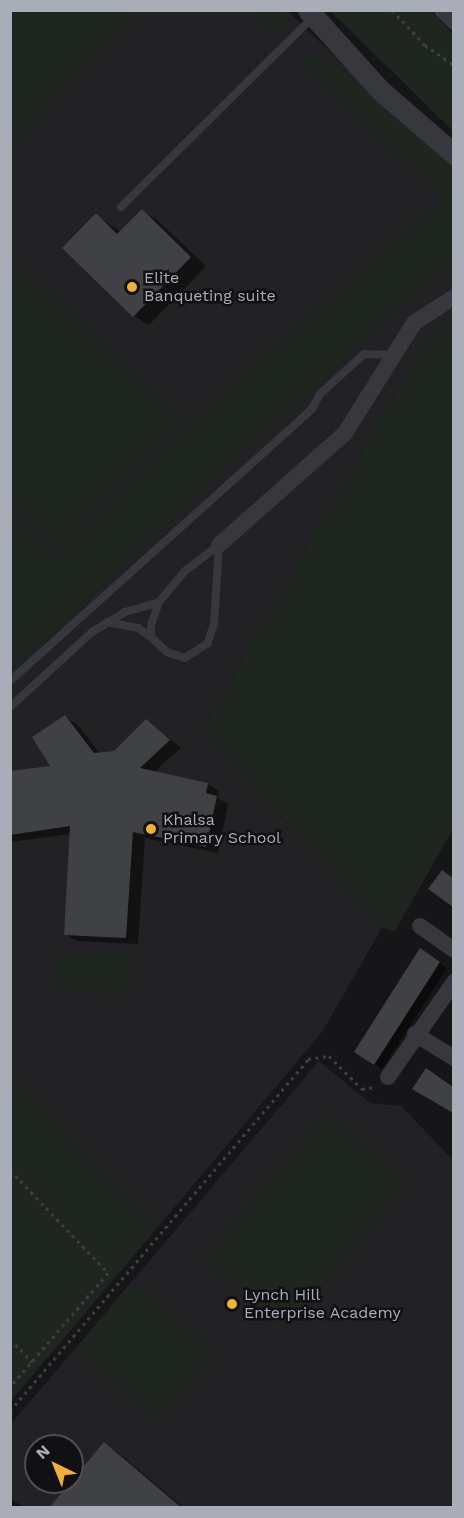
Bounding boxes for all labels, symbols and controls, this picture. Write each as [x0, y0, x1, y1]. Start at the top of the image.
place label: Elite Banqueting suite [144, 268, 276, 306]
marker: Elite Banqueting suite [125, 280, 139, 294]
place label: Khalsa Primary School [163, 810, 281, 848]
marker: Khalsa Primary School [144, 822, 158, 836]
place label: Lynch Hill Enterprise Academy [244, 1285, 401, 1323]
marker: Lynch Hill Enterprise Academy [225, 1297, 239, 1311]
north arrow [24, 1434, 84, 1494]
text: N [32, 1441, 54, 1463]

